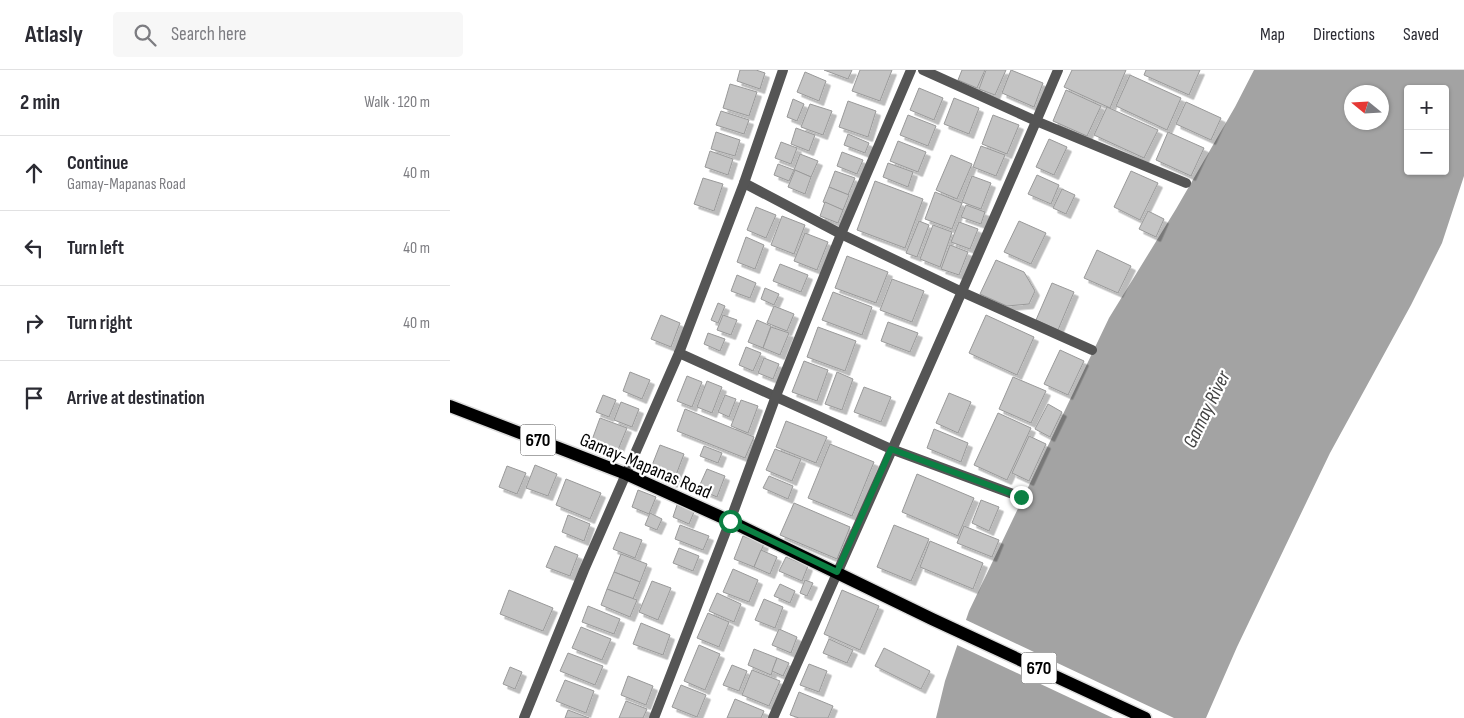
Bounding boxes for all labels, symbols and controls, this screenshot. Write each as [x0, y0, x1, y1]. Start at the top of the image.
search box [113, 12, 463, 57]
text: Atlasly [25, 20, 83, 49]
icon: search [131, 21, 159, 49]
text: Search here [171, 23, 246, 46]
text: Map [1260, 24, 1285, 45]
text: Directions [1313, 24, 1375, 45]
text: Saved [1403, 24, 1439, 45]
north arrow [1344, 85, 1389, 130]
map controls [1404, 85, 1449, 175]
button: + [1404, 85, 1449, 130]
text: 2 min [20, 90, 60, 115]
text: Walk · 120 m [364, 93, 430, 112]
button: − [1404, 130, 1449, 175]
text: Continue [67, 152, 128, 175]
icon: ahead [20, 159, 48, 187]
text: 40 m [403, 164, 430, 183]
text: Gamay-Mapanas Road [67, 175, 186, 194]
icon: left [20, 234, 48, 262]
text: Turn left [67, 237, 124, 260]
text: 40 m [403, 239, 430, 258]
icon: right [20, 309, 48, 337]
text: Turn right [67, 312, 132, 335]
text: 40 m [403, 314, 430, 333]
water label: Gamay River [1178, 366, 1236, 452]
icon: arrive [20, 384, 48, 412]
text: Arrive at destination [67, 387, 205, 410]
road number: 670 [520, 424, 556, 456]
street label: Gamay-Mapanas Road [576, 428, 715, 504]
route end [1010, 486, 1033, 509]
route start [719, 510, 742, 533]
road number: 670 [1022, 652, 1056, 684]

